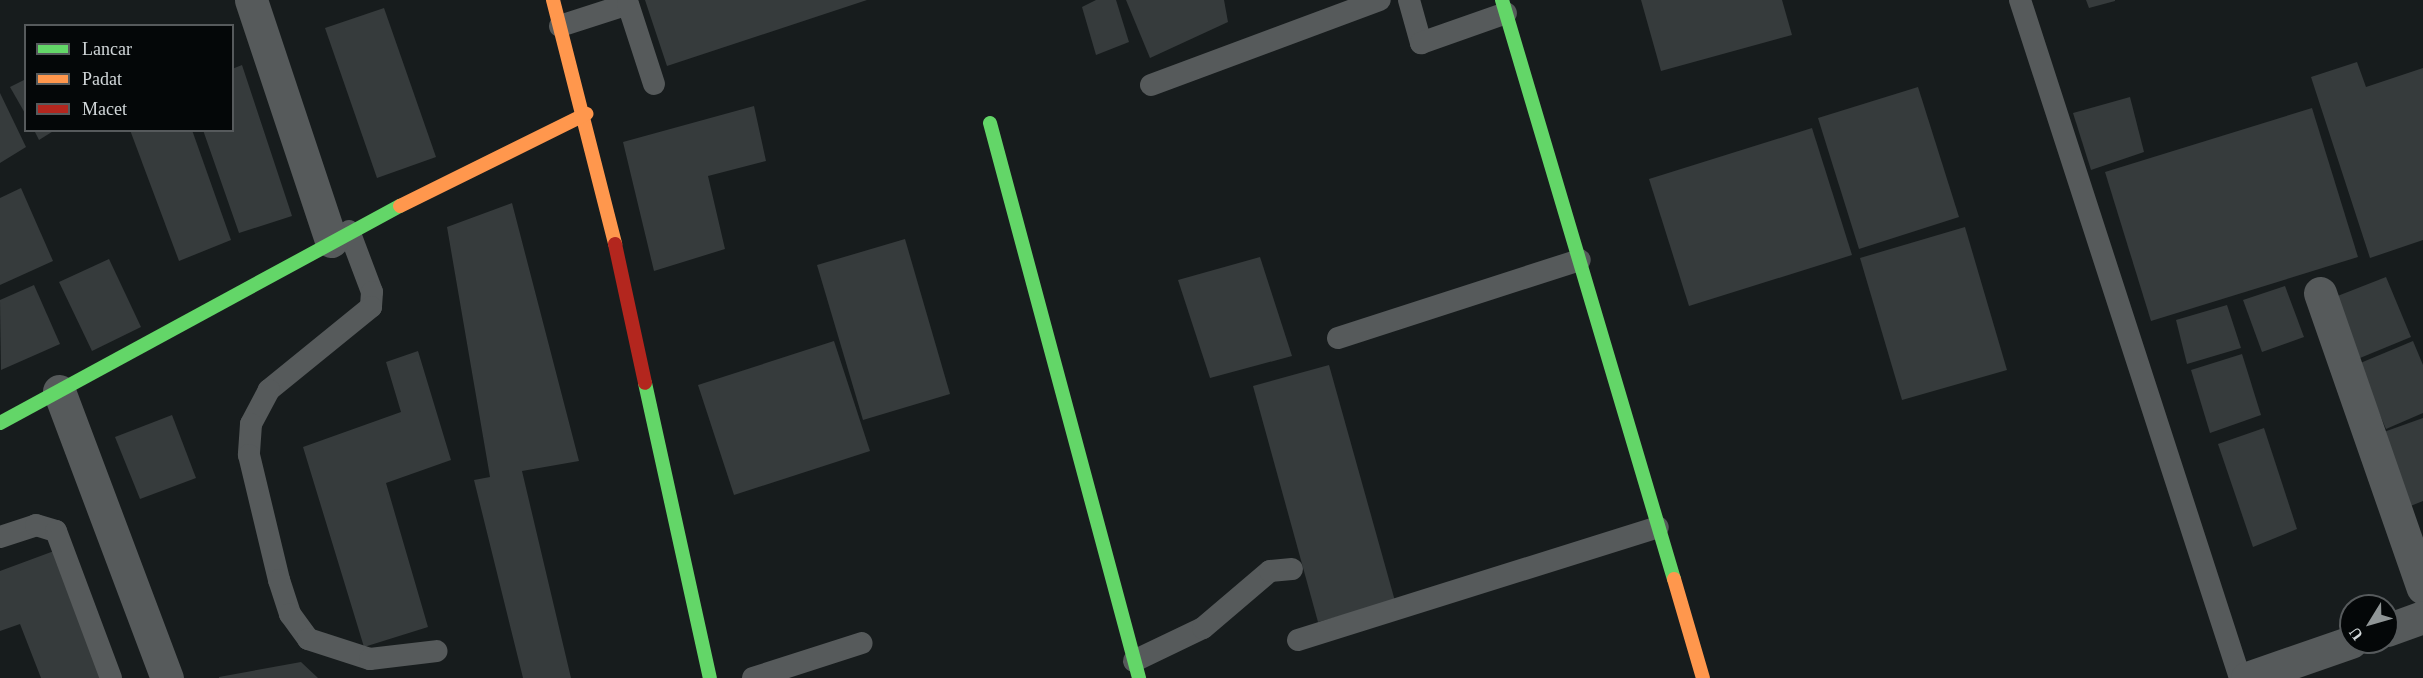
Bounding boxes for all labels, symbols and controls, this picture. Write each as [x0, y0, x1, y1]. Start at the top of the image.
legend [24, 24, 234, 132]
text: Lancar [82, 39, 132, 59]
text: Padat [82, 69, 122, 89]
text: Macet [82, 99, 127, 119]
north arrow [2339, 594, 2399, 654]
text: U [2346, 624, 2366, 644]

